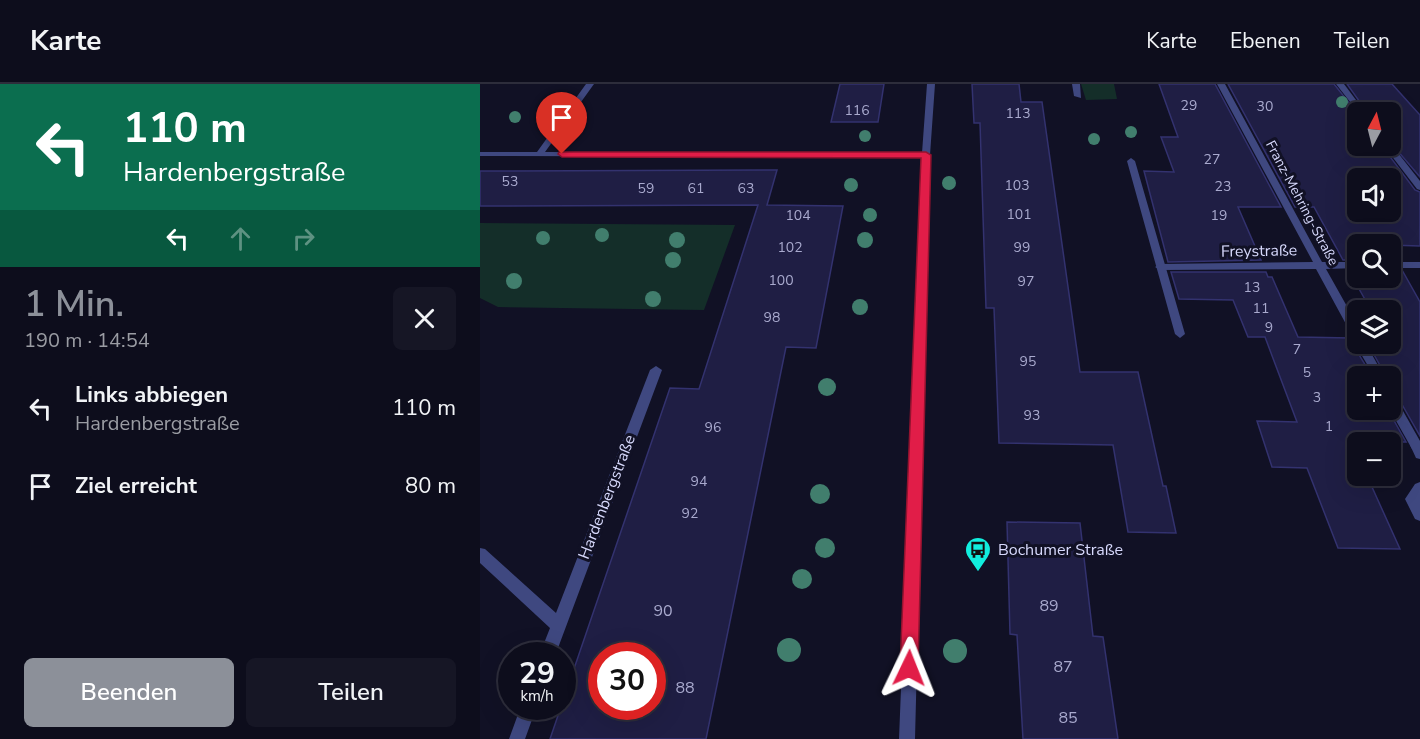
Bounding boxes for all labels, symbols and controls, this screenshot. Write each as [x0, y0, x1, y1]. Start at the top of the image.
text: Karte [30, 22, 101, 60]
text: Karte [1146, 27, 1197, 55]
text: Ebenen [1230, 27, 1301, 55]
text: Teilen [1334, 27, 1390, 55]
pin [536, 92, 587, 154]
house number: 29 [1181, 96, 1197, 115]
house number: 30 [1257, 97, 1273, 116]
text: 110 m [123, 100, 247, 157]
icon: arrive [545, 101, 578, 134]
house number: 116 [844, 101, 870, 120]
north arrow [1347, 102, 1401, 156]
map controls [1347, 102, 1401, 486]
house number: 113 [1005, 104, 1031, 123]
icon: left [24, 108, 102, 186]
street label: Franz-Mehring-Straße [1261, 137, 1343, 269]
house number: 27 [1204, 150, 1220, 169]
text: Hardenbergstraße [123, 154, 345, 191]
button: sound [1347, 168, 1401, 222]
house number: 53 [502, 172, 518, 191]
house number: 103 [1004, 176, 1030, 195]
house number: 23 [1215, 177, 1231, 196]
house number: 59 [638, 179, 654, 198]
house number: 61 [688, 179, 704, 198]
house number: 63 [738, 179, 754, 198]
house number: 101 [1006, 205, 1032, 224]
house number: 104 [785, 206, 811, 225]
house number: 19 [1211, 206, 1227, 225]
icon: left [161, 222, 194, 255]
icon: ahead [224, 222, 257, 255]
icon: right [287, 222, 320, 255]
button: search [1347, 234, 1401, 288]
house number: 102 [777, 238, 803, 257]
house number: 99 [1014, 238, 1030, 257]
street label: Freystraße [1221, 239, 1297, 263]
house number: 100 [768, 271, 794, 290]
house number: 97 [1018, 272, 1034, 291]
house number: 13 [1244, 278, 1260, 297]
text: 1 Min. [24, 280, 124, 329]
button: close [393, 287, 456, 350]
house number: 11 [1253, 299, 1269, 318]
button: layers [1347, 300, 1401, 354]
house number: 98 [764, 308, 780, 327]
house number: 9 [1265, 318, 1273, 337]
text: 190 m · 14:54 [24, 327, 150, 354]
house number: 7 [1293, 340, 1301, 359]
house number: 95 [1020, 352, 1036, 371]
house number: 5 [1303, 363, 1311, 382]
button: + [1347, 366, 1401, 420]
text: Links abbiegen [75, 380, 228, 410]
house number: 3 [1313, 388, 1321, 407]
icon: left [24, 392, 57, 425]
text: 110 m [392, 393, 456, 423]
house number: 93 [1024, 406, 1040, 425]
text: Hardenbergstraße [75, 410, 240, 437]
house number: 1 [1325, 417, 1333, 436]
house number: 96 [705, 418, 721, 437]
street label: Hardenbergstraße [573, 432, 641, 562]
button: − [1347, 432, 1401, 486]
icon: arrive [24, 470, 57, 503]
text: Ziel erreicht [75, 471, 197, 501]
text: 80 m [405, 471, 456, 501]
house number: 94 [691, 472, 707, 491]
house number: 92 [682, 504, 698, 523]
bus stop icon: Bochumer Straße [963, 535, 993, 573]
place label: Bochumer Straße [998, 539, 1123, 561]
house number: 89 [1039, 595, 1059, 617]
house number: 90 [653, 600, 673, 622]
position arrow [877, 636, 941, 700]
speed limit sign: 30 [588, 642, 666, 720]
text: 29 [519, 653, 555, 694]
house number: 87 [1053, 656, 1073, 678]
button: Beenden [24, 658, 234, 727]
button: Teilen [246, 658, 456, 727]
house number: 88 [675, 677, 695, 699]
text: km/h [520, 686, 554, 706]
house number: 85 [1058, 707, 1078, 729]

